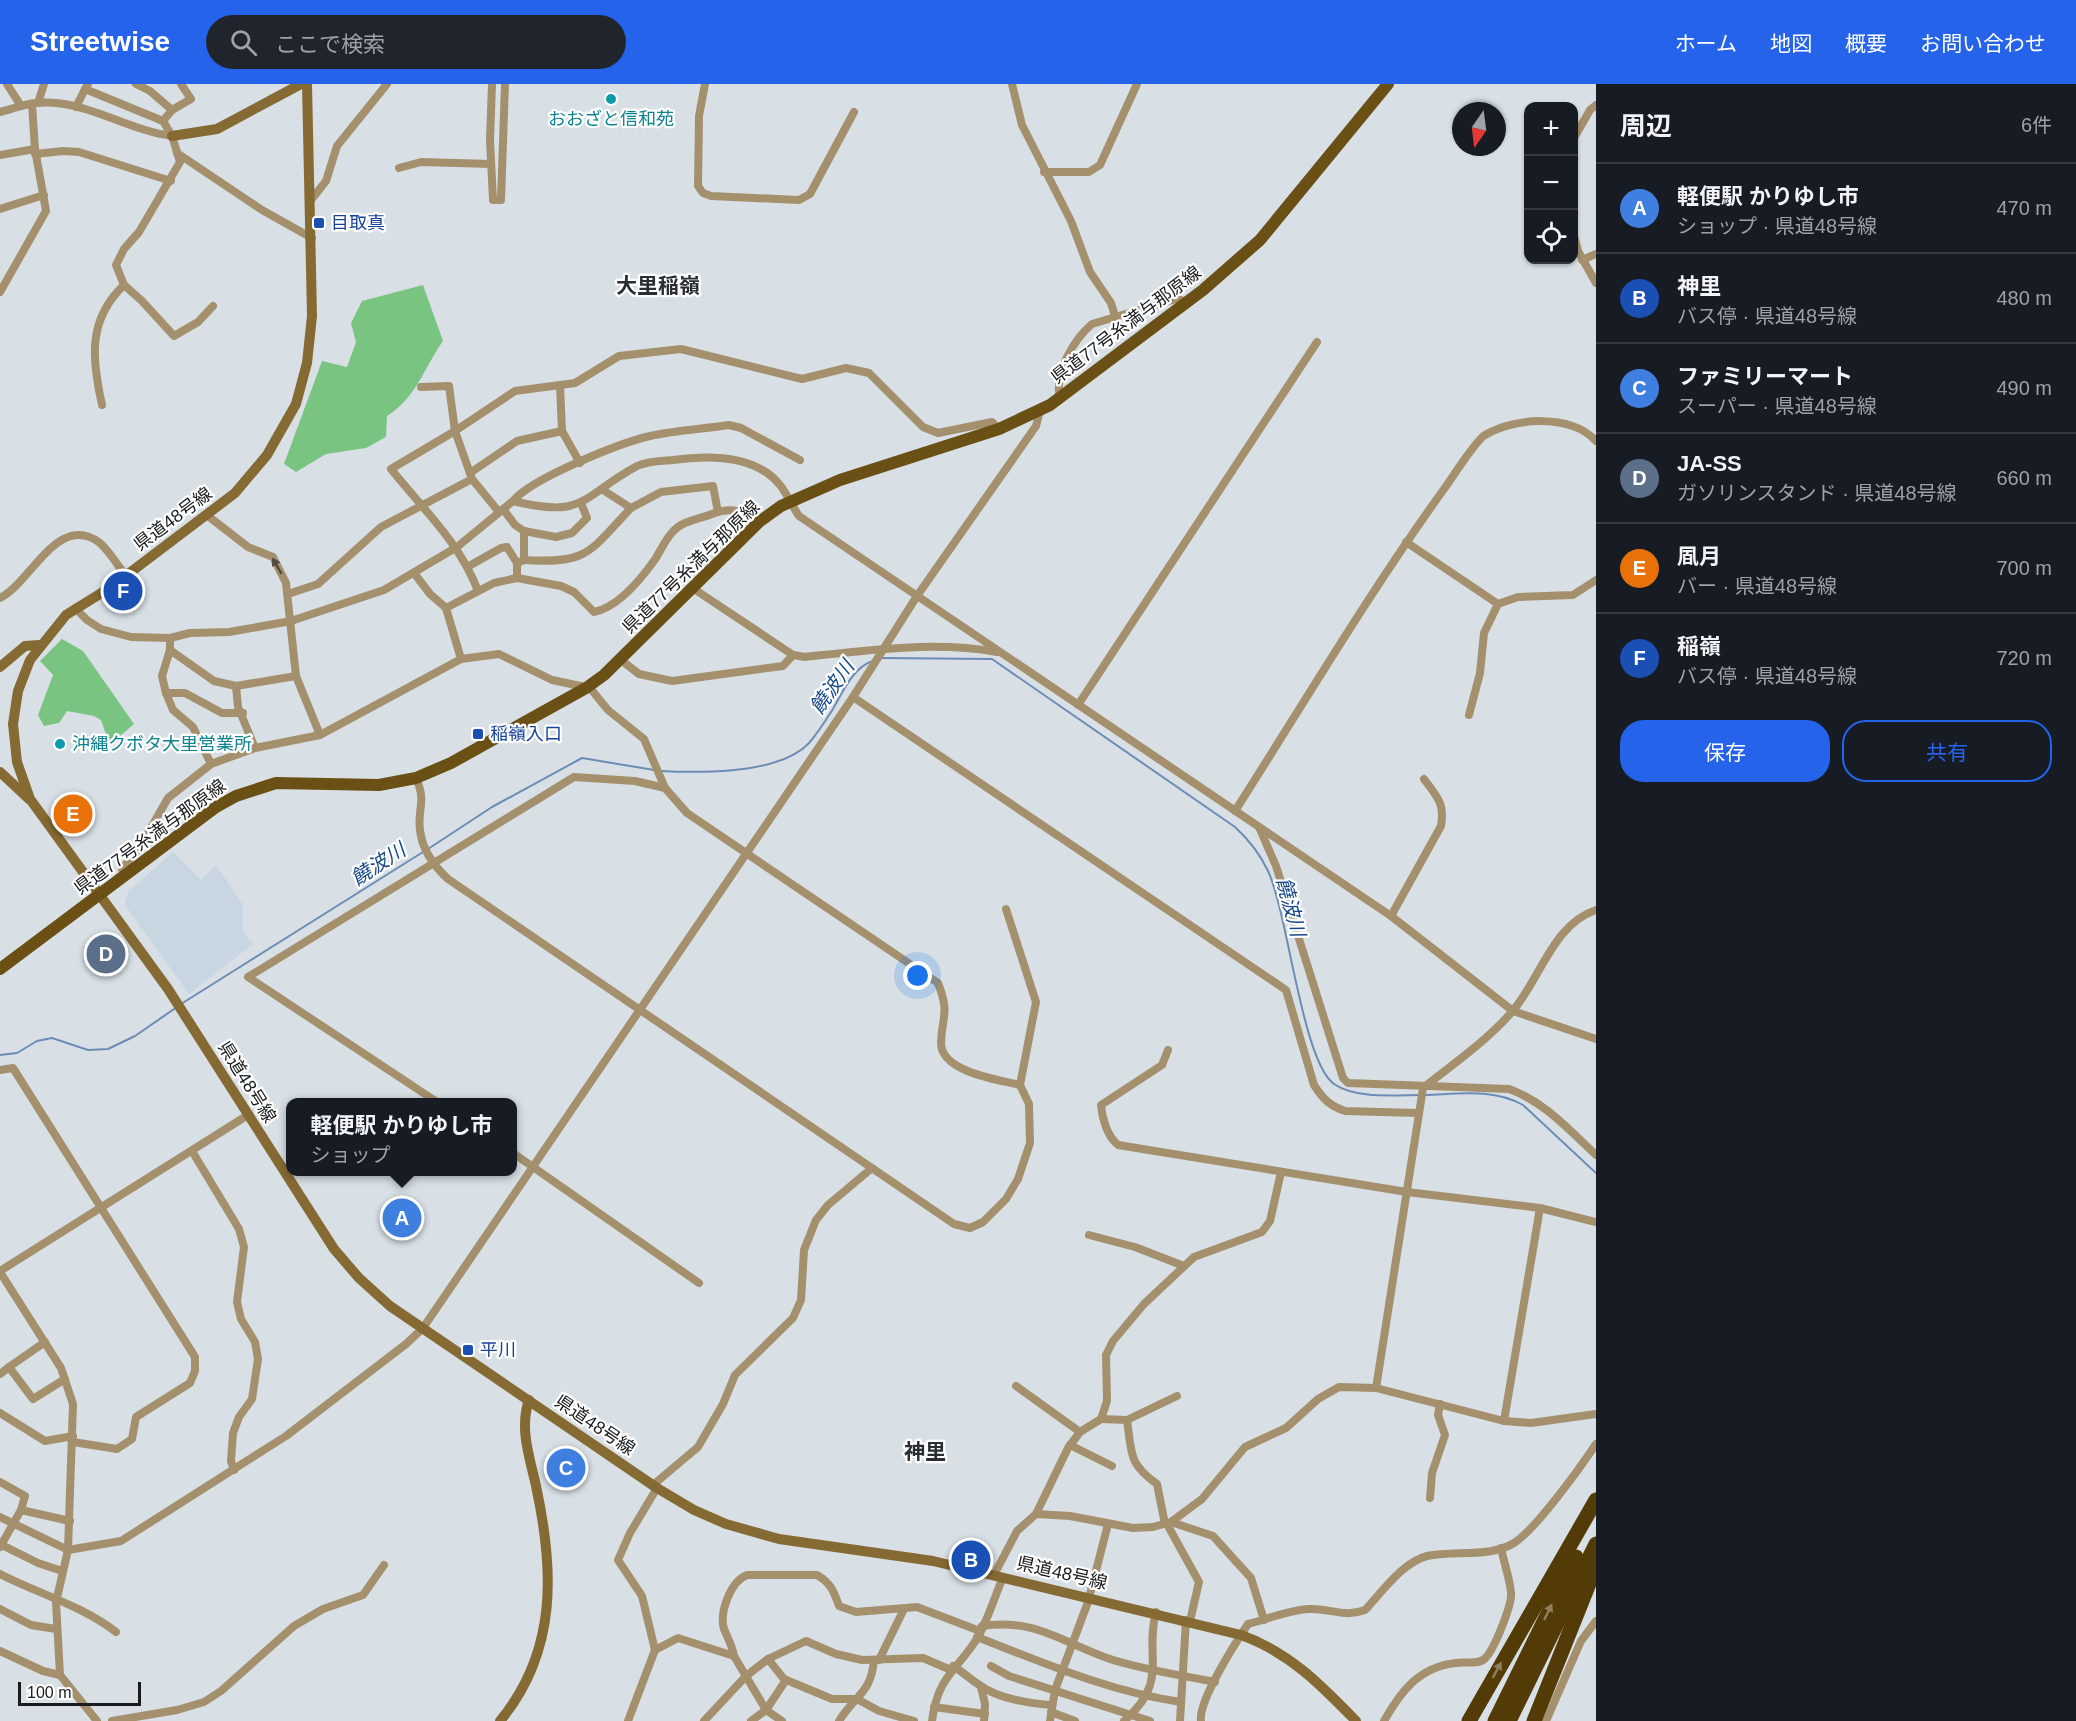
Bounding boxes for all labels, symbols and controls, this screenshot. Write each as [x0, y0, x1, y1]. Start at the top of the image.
search box [206, 15, 626, 69]
text: Streetwise [30, 26, 170, 57]
icon: search [227, 26, 260, 59]
text: ここで検索 [275, 32, 385, 57]
text: ホーム [1675, 32, 1737, 55]
text: 地図 [1770, 32, 1812, 55]
text: 概要 [1845, 32, 1887, 55]
text: お問い合わせ [1920, 32, 2046, 55]
marker: おおざと信和苑 [604, 92, 618, 106]
north arrow [1452, 102, 1506, 156]
map controls [1524, 102, 1578, 264]
button: + [1524, 102, 1578, 156]
place label: おおざと信和苑 [548, 109, 674, 129]
text: 周辺 [1620, 111, 1672, 141]
text: 6件 [2021, 114, 2052, 136]
button: − [1524, 156, 1578, 210]
text: 軽便駅 かりゆし市 [1677, 184, 1859, 209]
text: A [1632, 197, 1647, 219]
text: 470 m [1996, 197, 2052, 219]
button: locate [1524, 210, 1578, 264]
place label: 目取真 [331, 213, 385, 233]
text: ショップ · 県道48号線 [1677, 215, 1877, 237]
marker: 目取真 [312, 216, 326, 230]
street label: 県道77号糸満与那原線 [1047, 262, 1205, 388]
district label: 大里稲嶺 [616, 274, 700, 297]
text: 神里 [1677, 274, 1721, 299]
text: B [1632, 287, 1647, 309]
text: 480 m [1996, 287, 2052, 309]
text: バス停 · 県道48号線 [1677, 305, 1857, 327]
text: ファミリーマート [1677, 364, 1853, 389]
text: C [1632, 377, 1647, 399]
text: 490 m [1996, 377, 2052, 399]
text: スーパー · 県道48号線 [1677, 395, 1877, 417]
text: JA-SS [1677, 451, 1742, 476]
text: D [1632, 467, 1647, 489]
text: 660 m [1996, 467, 2052, 489]
text: ガソリンスタンド · 県道48号線 [1677, 482, 1957, 504]
street label: 県道48号線 [130, 483, 216, 555]
street label: 県道77号糸満与那原線 [619, 497, 763, 637]
text: 凮月 [1677, 544, 1721, 569]
text: E [1633, 557, 1646, 579]
text: 700 m [1996, 557, 2052, 579]
one-way arrow [271, 558, 282, 574]
pin: F [104, 568, 142, 614]
text: バー · 県道48号線 [1677, 575, 1837, 597]
text: 稲嶺 [1677, 634, 1721, 659]
text: F [1633, 647, 1646, 669]
text: 720 m [1996, 647, 2052, 669]
water label: 饒波川 [806, 654, 859, 718]
text: バス停 · 県道48号線 [1677, 665, 1857, 687]
button: 保存 [1620, 720, 1830, 782]
button: 共有 [1842, 720, 2052, 782]
place label: 稲嶺入口 [490, 724, 562, 744]
marker: 稲嶺入口 [471, 727, 485, 741]
place label: 沖縄クボタ大里営業所 [72, 734, 252, 754]
marker: 沖縄クボタ大里営業所 [53, 737, 67, 751]
street label: 県道77号糸満与那原線 [70, 775, 230, 899]
pin: E [54, 792, 92, 836]
water label: 饒波川 [347, 837, 411, 890]
water label: 饒波川 [1273, 875, 1310, 941]
pin: D [86, 932, 126, 976]
your location [903, 961, 932, 990]
street label: 県道48号線 [214, 1038, 280, 1126]
popup [286, 1098, 517, 1176]
text: 軽便駅 かりゆし市 [310, 1113, 493, 1138]
text: ショップ [310, 1144, 390, 1166]
pin: A [382, 1196, 422, 1240]
place label: 平川 [480, 1340, 516, 1360]
marker: 平川 [461, 1343, 475, 1357]
street label: 県道48号線 [551, 1391, 639, 1459]
district label: 神里 [904, 1440, 946, 1463]
pin: C [546, 1446, 586, 1490]
pin: B [952, 1538, 990, 1582]
street label: 県道48号線 [1015, 1553, 1109, 1593]
one-way arrow [1544, 1603, 1553, 1620]
one-way arrow [1492, 1661, 1502, 1678]
scale bar [18, 1679, 141, 1706]
text: 100 m [27, 1684, 71, 1701]

